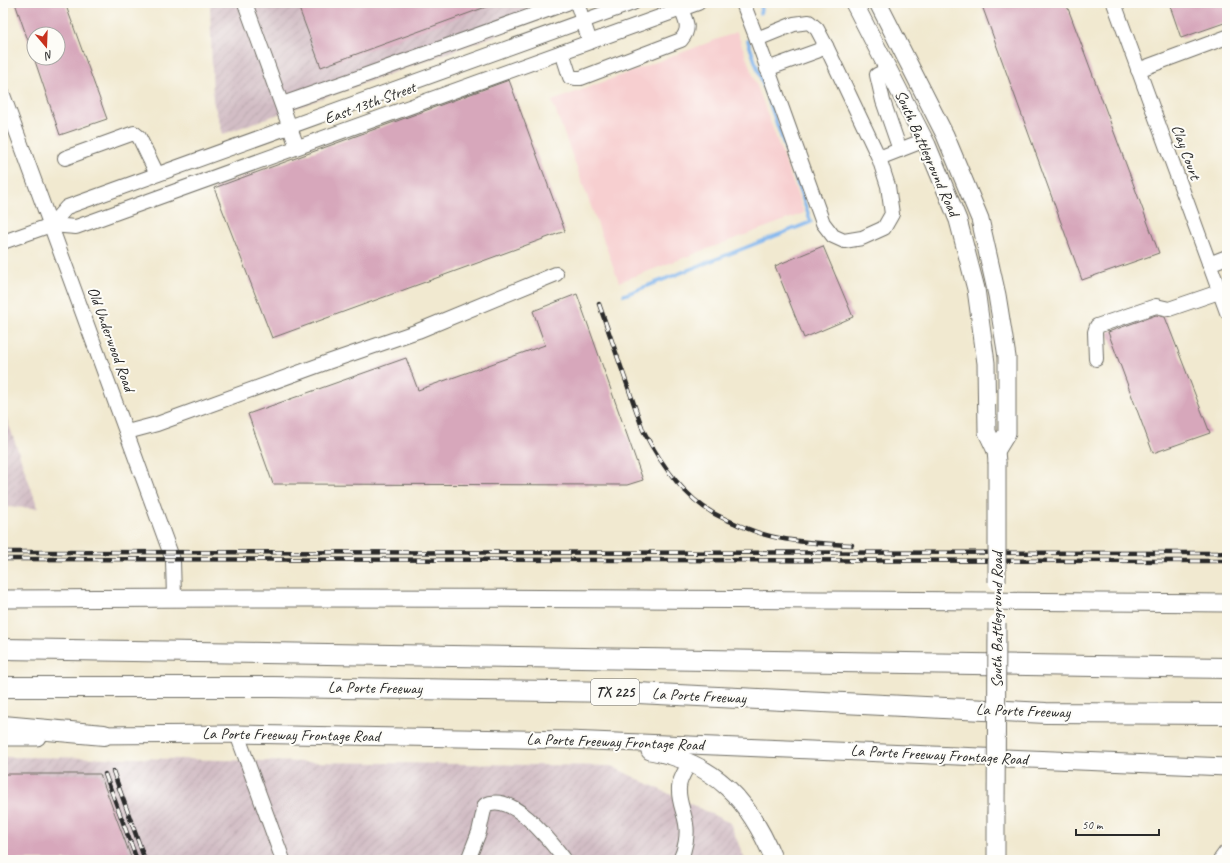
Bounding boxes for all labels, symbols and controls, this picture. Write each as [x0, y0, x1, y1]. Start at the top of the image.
north arrow [26, 26, 66, 66]
text: N [42, 48, 55, 64]
street label: East 13th Street [322, 77, 420, 129]
street label: South Battleground Road [890, 87, 965, 222]
street label: Clay Court [1167, 122, 1206, 184]
street label: Old Underwood Road [83, 284, 140, 397]
street label: South Battleground Road [987, 549, 1007, 688]
street label: La Porte Freeway [328, 677, 424, 699]
road number: TX 225 [591, 679, 639, 705]
street label: La Porte Freeway [651, 684, 748, 709]
street label: La Porte Freeway [976, 699, 1072, 723]
street label: La Porte Freeway Frontage Road [202, 723, 383, 747]
street label: La Porte Freeway Frontage Road [526, 729, 707, 755]
street label: La Porte Freeway Frontage Road [850, 740, 1031, 770]
scale bar [1076, 811, 1159, 837]
text: 50 m [1082, 817, 1104, 833]

